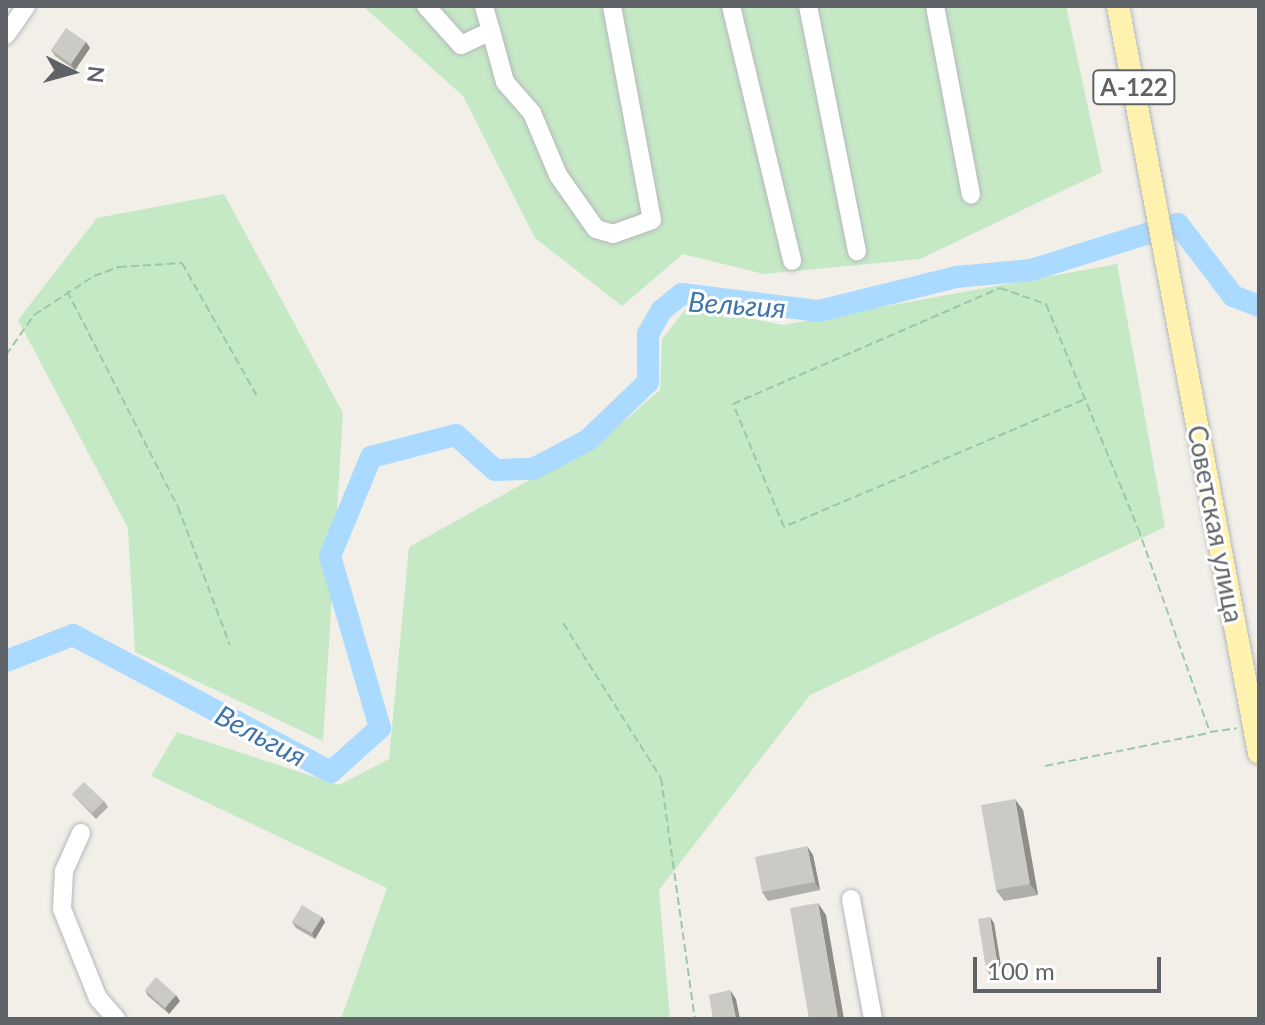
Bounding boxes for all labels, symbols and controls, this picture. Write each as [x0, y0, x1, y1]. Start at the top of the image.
north arrow [32, 32, 112, 112]
text: N [82, 65, 111, 84]
road number: А-122 [1092, 67, 1176, 107]
water label: Вельгия [687, 284, 787, 324]
street label: Советская улица [1181, 423, 1249, 625]
water label: Вельгия [210, 697, 312, 773]
scale bar [977, 941, 1165, 991]
text: 100 m [987, 956, 1055, 985]

